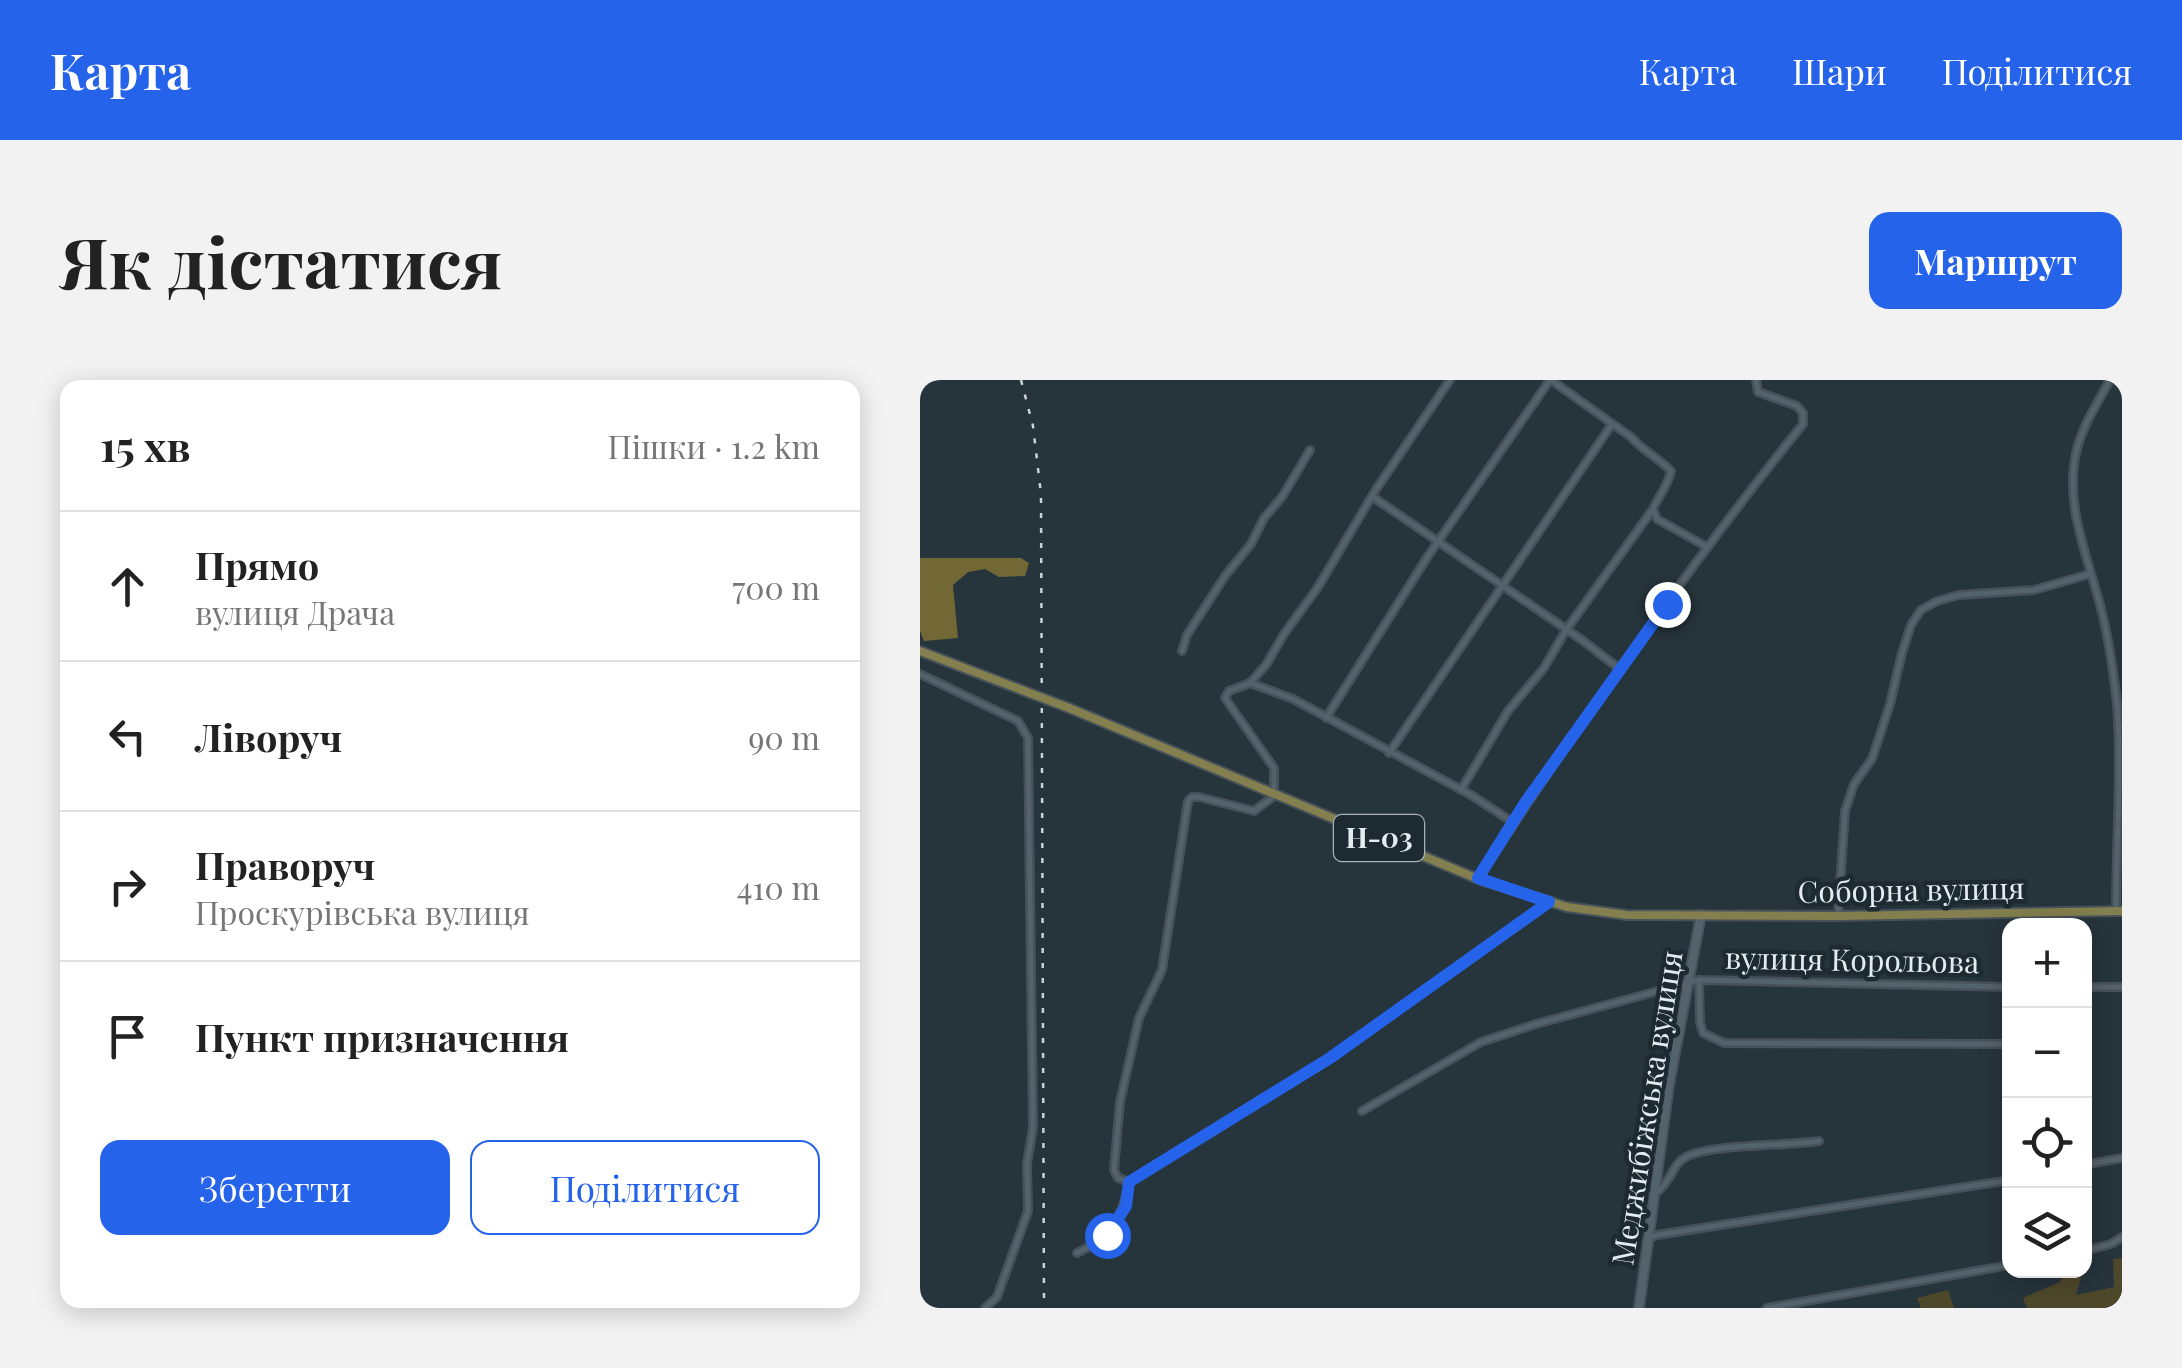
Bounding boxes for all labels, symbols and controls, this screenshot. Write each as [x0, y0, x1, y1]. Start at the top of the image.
text: Карта [50, 38, 191, 102]
text: Карта [1639, 47, 1737, 94]
text: Шари [1792, 47, 1887, 94]
text: Поділитися [1942, 47, 2132, 94]
button: Маршрут [1869, 212, 2122, 309]
text: Як дістатися [60, 213, 502, 307]
text: 15 хв [100, 417, 191, 473]
text: Пішки · 1.2 km [607, 424, 820, 467]
text: Прямо [195, 539, 319, 590]
icon: ahead [100, 559, 155, 614]
text: 700 m [732, 565, 820, 608]
route end [1645, 582, 1691, 628]
text: вулиця Драча [195, 590, 395, 633]
icon: left [100, 709, 155, 764]
text: Ліворуч [195, 711, 342, 762]
text: 90 m [748, 715, 820, 758]
road number: Н-03 [1334, 815, 1424, 861]
text: Праворуч [195, 839, 375, 890]
icon: right [100, 859, 155, 914]
text: 410 m [737, 865, 820, 908]
street label: Соборна вулиця [1797, 867, 2025, 911]
text: Проскурівська вулиця [195, 890, 530, 933]
map controls [2002, 918, 2092, 1278]
button: + [2002, 918, 2092, 1008]
street label: вулиця Корольова [1725, 937, 1979, 981]
street label: Меджибіжська вулиця [1601, 948, 1691, 1268]
button: − [2002, 1008, 2092, 1098]
icon: arrive [100, 1009, 155, 1064]
text: Пункт призначення [195, 1011, 569, 1062]
button: locate [2002, 1098, 2092, 1188]
button: Зберегти [100, 1140, 450, 1235]
button: Поділитися [470, 1140, 820, 1235]
button: layers [2002, 1188, 2092, 1278]
route start [1085, 1213, 1131, 1259]

